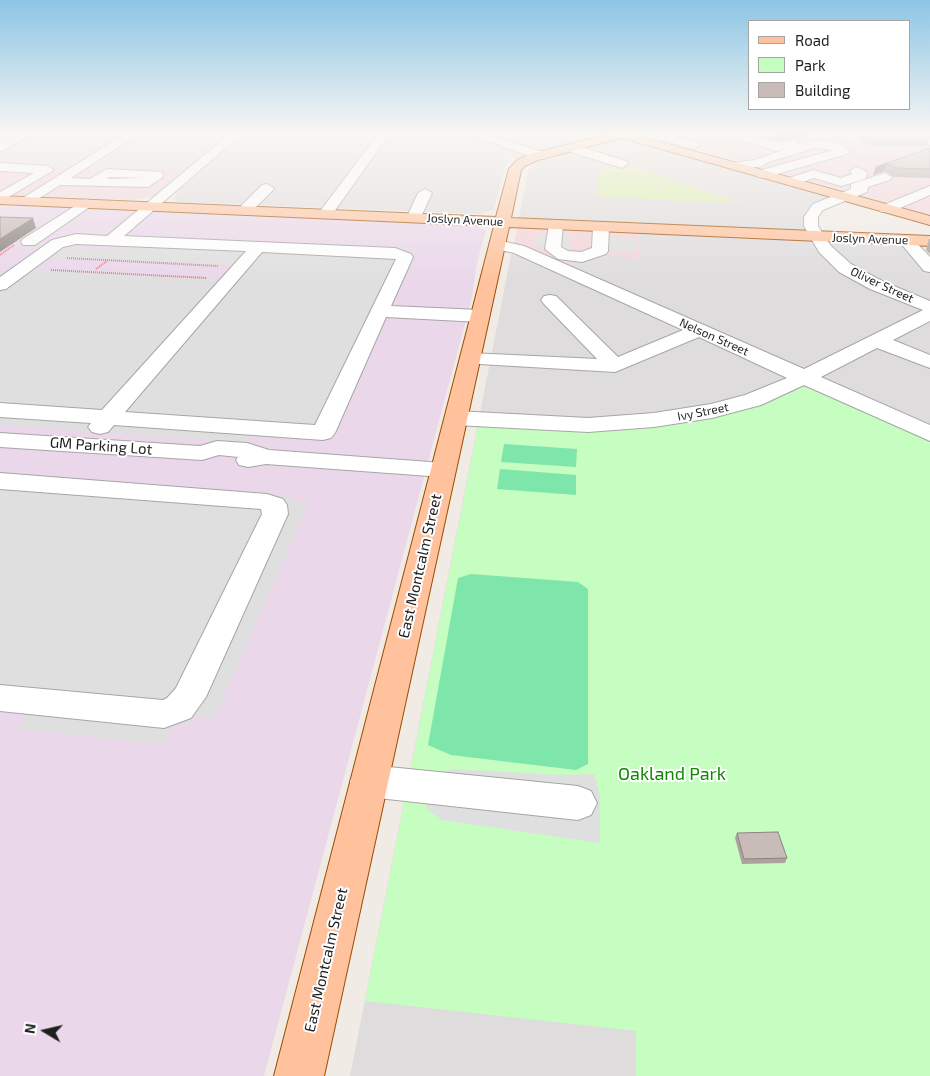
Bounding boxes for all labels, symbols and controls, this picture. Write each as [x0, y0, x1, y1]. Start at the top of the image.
legend [748, 20, 910, 110]
text: Road [795, 31, 830, 49]
text: Park [795, 56, 826, 74]
text: Building [795, 81, 850, 99]
street label: Joslyn Avenue [426, 211, 504, 229]
street label: Joslyn Avenue [832, 230, 908, 248]
street label: Oliver Street [848, 264, 916, 306]
street label: Nelson Street [677, 315, 751, 359]
street label: Ivy Street [676, 400, 730, 424]
street label: GM Parking Lot [49, 433, 153, 459]
street label: East Montcalm Street [395, 492, 445, 640]
park label: Oakland Park [618, 763, 726, 785]
street label: East Montcalm Street [301, 886, 351, 1034]
north arrow [20, 1006, 70, 1056]
text: N [21, 1022, 39, 1035]

